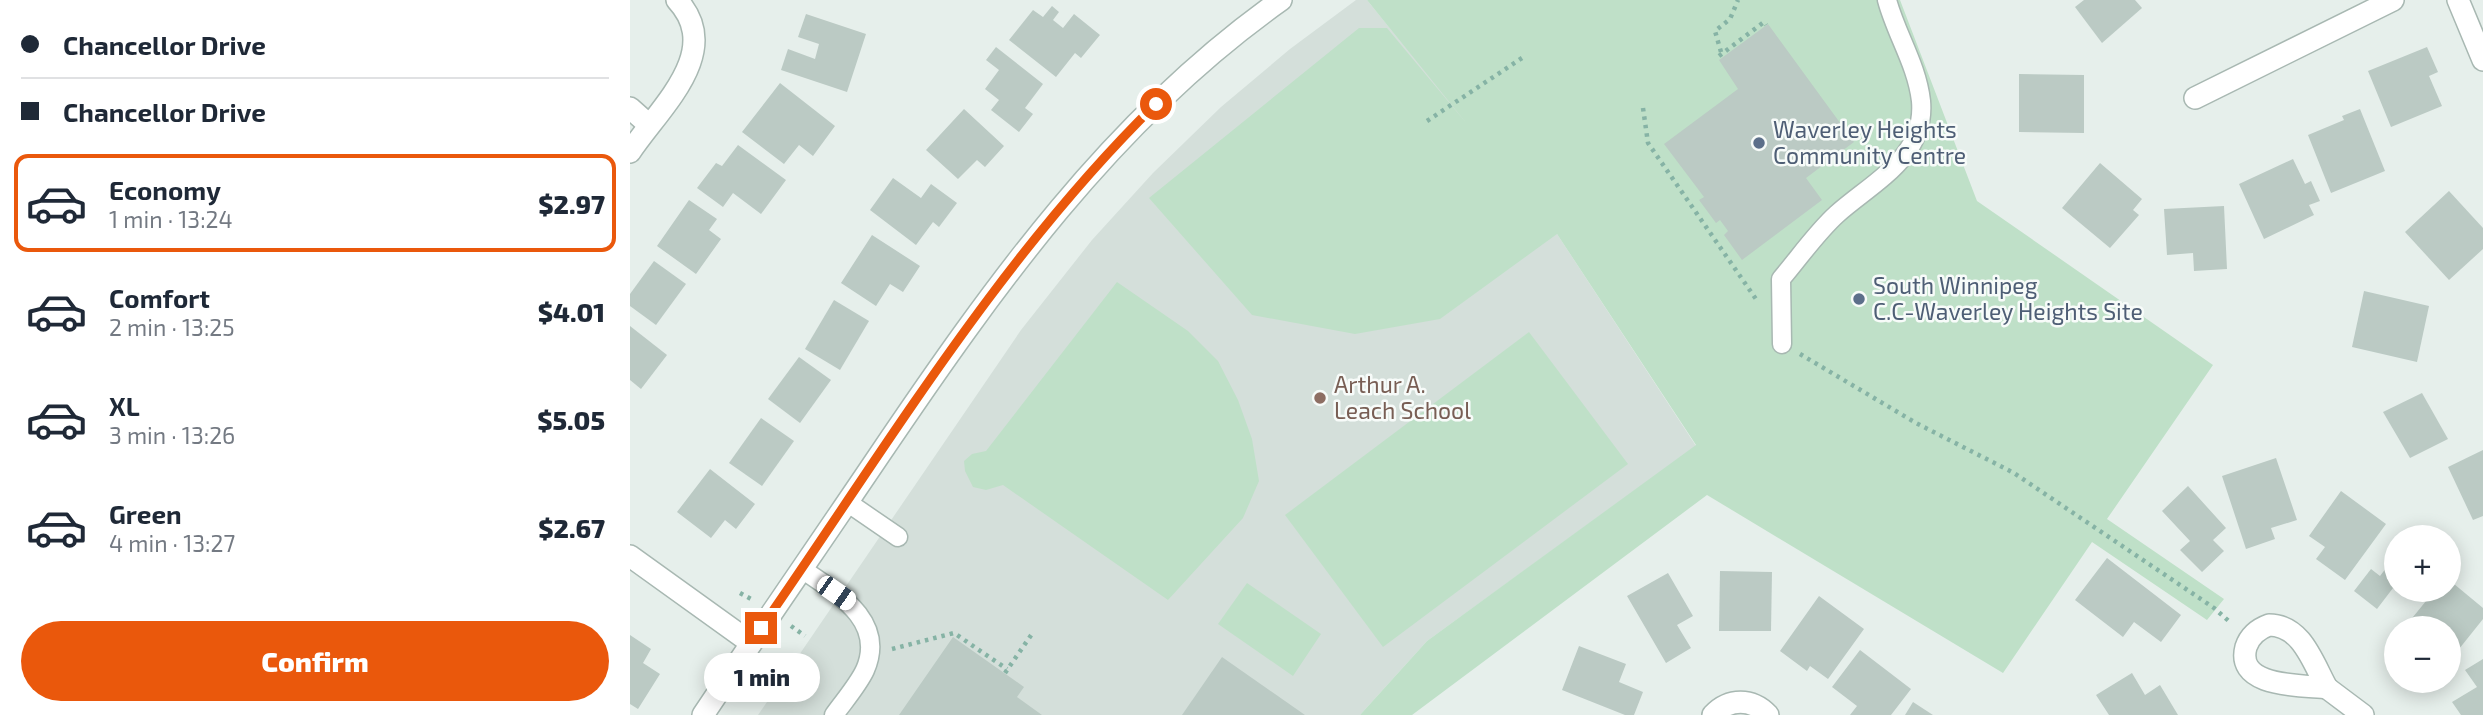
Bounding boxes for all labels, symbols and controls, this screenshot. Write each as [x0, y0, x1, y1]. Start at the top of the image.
text: Chancellor Drive [63, 29, 266, 60]
route start [1140, 88, 1172, 120]
text: Chancellor Drive [63, 96, 266, 127]
place label: Waverley Heights Community Centre [1773, 115, 1966, 169]
marker: Waverley Heights Community Centre [1751, 135, 1767, 151]
icon: car [25, 172, 88, 235]
text: Economy [109, 174, 221, 205]
text: $2.97 [538, 188, 605, 219]
text: 1 min · 13:24 [109, 205, 233, 233]
place label: South Winnipeg C.C-Waverley Heights Site [1873, 271, 2143, 325]
icon: car [25, 280, 88, 343]
text: Comfort [109, 282, 210, 313]
marker: South Winnipeg C.C-Waverley Heights Site [1851, 291, 1867, 307]
text: $4.01 [538, 296, 605, 327]
text: 2 min · 13:25 [109, 313, 235, 341]
place label: Arthur A. Leach School [1334, 370, 1471, 424]
icon: car [25, 388, 88, 451]
text: XL [109, 390, 140, 421]
marker: Arthur A. Leach School [1312, 390, 1328, 406]
text: $5.05 [537, 404, 605, 435]
text: 3 min · 13:26 [109, 421, 235, 449]
icon: car [25, 496, 88, 559]
text: Green [109, 498, 182, 529]
text: $2.67 [538, 512, 605, 543]
map controls [2384, 525, 2461, 693]
button: + [2384, 525, 2461, 602]
text: 4 min · 13:27 [109, 529, 235, 557]
car [813, 572, 860, 614]
route end [745, 612, 777, 644]
button: − [2384, 616, 2461, 693]
button: Confirm [21, 621, 609, 701]
callout: 1 min [703, 652, 819, 702]
text: 1 min [734, 663, 790, 691]

